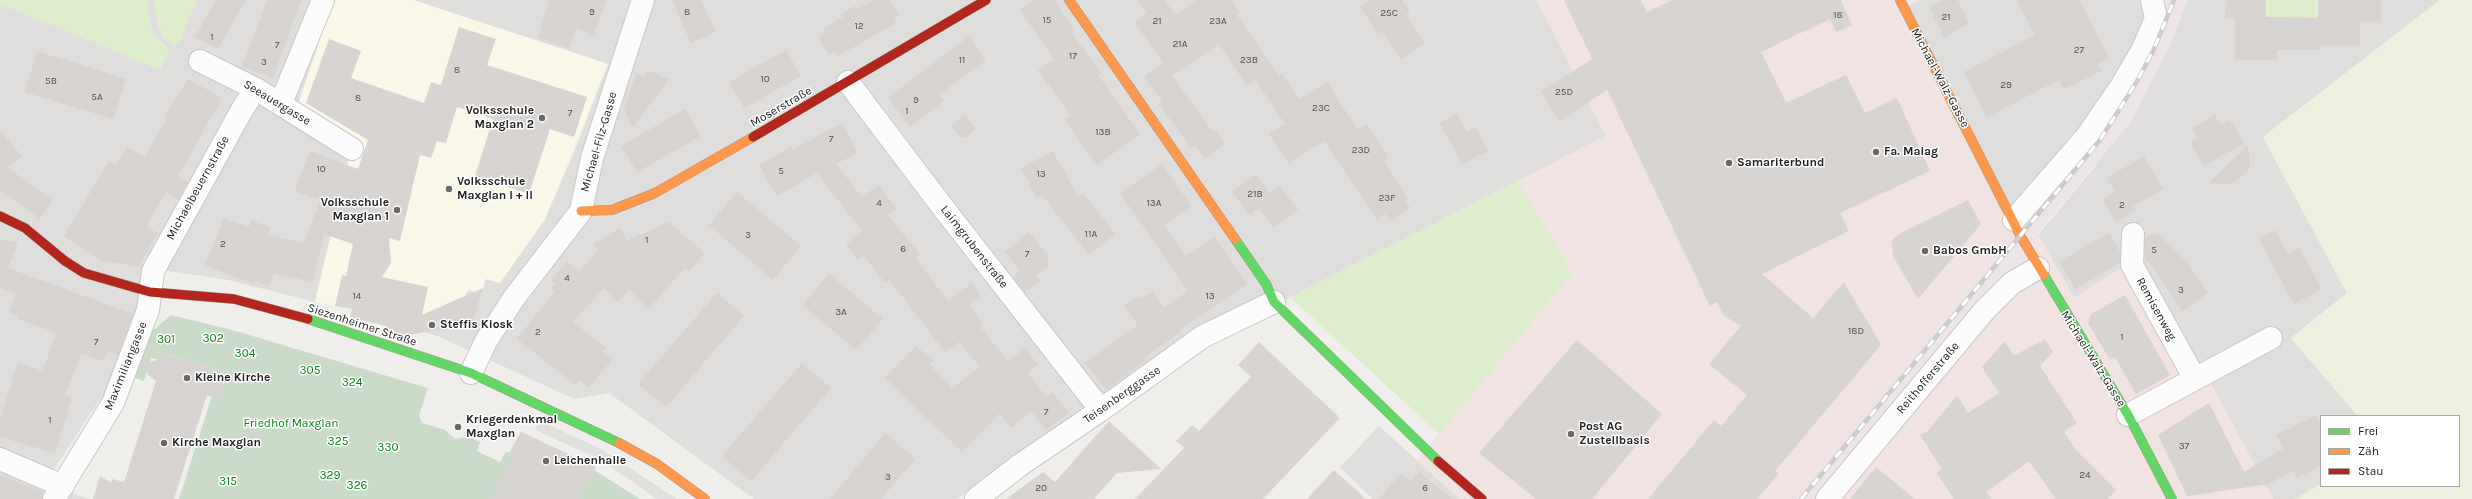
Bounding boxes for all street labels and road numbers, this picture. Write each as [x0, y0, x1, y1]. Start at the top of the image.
street label: Michael-Walz-Gasse [1908, 26, 1972, 130]
street label: Seeauergasse [241, 77, 313, 129]
street label: Moserstraße [748, 84, 814, 130]
street label: Michael-Filz-Gasse [578, 90, 620, 194]
street label: Michaelbeuernstraße [163, 133, 233, 243]
street label: Laimgrubenstraße [937, 203, 1011, 291]
street label: Remisenweg [2133, 275, 2179, 343]
street label: Siezenheimer Straße [306, 301, 418, 349]
street label: Michael-Walz-Gasse [2058, 308, 2128, 410]
street label: Maximiliangasse [102, 320, 150, 412]
street label: Reithofferstraße [1894, 339, 1962, 417]
street label: Teisenberggasse [1081, 363, 1163, 427]

